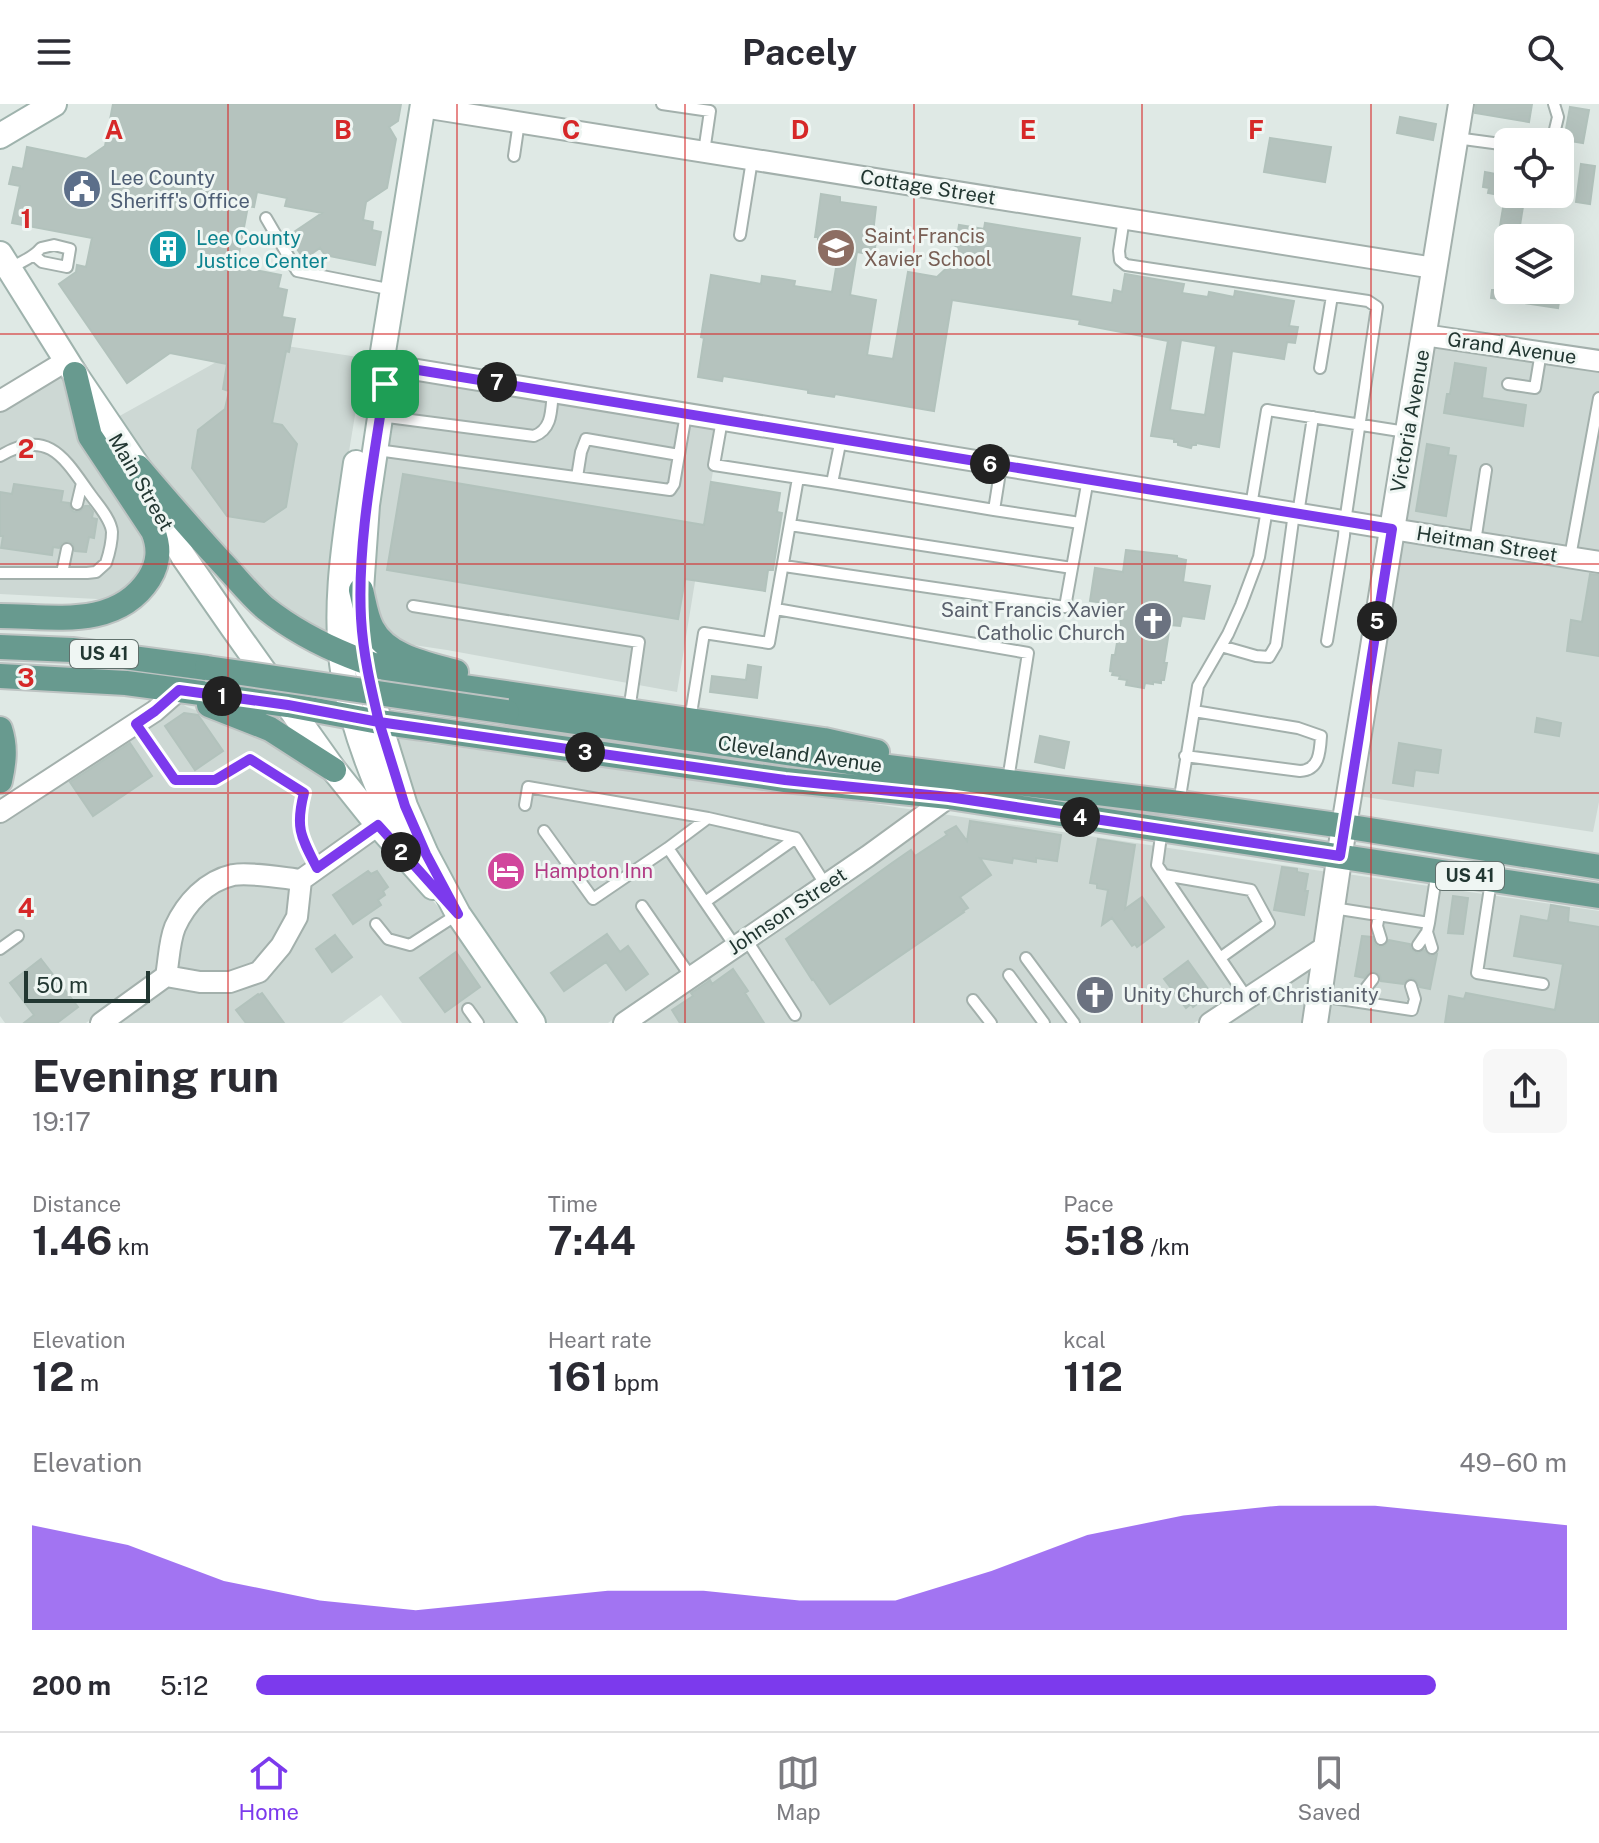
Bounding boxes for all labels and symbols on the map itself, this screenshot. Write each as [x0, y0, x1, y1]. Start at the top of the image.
text: A [105, 114, 124, 145]
text: B [334, 114, 352, 145]
text: C [562, 114, 580, 145]
text: D [791, 114, 809, 145]
text: E [1020, 114, 1036, 145]
text: F [1248, 114, 1264, 145]
street label: Cottage Street [859, 164, 997, 210]
place label: Lee County Sheriff's Office [110, 166, 250, 213]
public building icon: Lee County Sheriff's Office [61, 168, 103, 210]
text: 1 [20, 203, 32, 234]
place label: Saint Francis Xavier School [864, 224, 992, 271]
place label: Lee County Justice Center [196, 226, 328, 273]
school or university icon: Saint Francis Xavier School [815, 227, 857, 269]
building icon: Lee County Justice Center [147, 228, 189, 270]
street label: Grand Avenue [1446, 327, 1578, 369]
street label: Victoria Avenue [1386, 348, 1434, 494]
pin [351, 350, 419, 418]
pin: 7 [477, 362, 517, 402]
street label: Main Street [103, 429, 179, 535]
text: 2 [18, 433, 34, 464]
pin: 6 [970, 444, 1010, 484]
street label: Heitman Street [1415, 521, 1559, 567]
place label: Saint Francis Xavier Catholic Church [941, 598, 1125, 645]
church icon: Saint Francis Xavier Catholic Church [1132, 600, 1174, 642]
pin: 5 [1357, 601, 1397, 641]
road number: US 41 [70, 640, 138, 668]
text: 3 [17, 662, 35, 693]
pin: 1 [202, 676, 242, 716]
street label: Cleveland Avenue [716, 731, 884, 777]
pin: 3 [565, 732, 605, 772]
pin: 4 [1060, 797, 1100, 837]
pin: 2 [381, 832, 421, 872]
hotel icon: Hampton Inn [485, 850, 527, 892]
place label: Hampton Inn [534, 859, 653, 883]
street label: Johnson Street [723, 862, 851, 960]
road number: US 41 [1436, 862, 1504, 890]
text: 4 [17, 892, 35, 923]
scale bar [24, 967, 150, 1003]
church icon: Unity Church of Christianity [1074, 974, 1116, 1016]
place label: Unity Church of Christianity [1123, 983, 1379, 1007]

